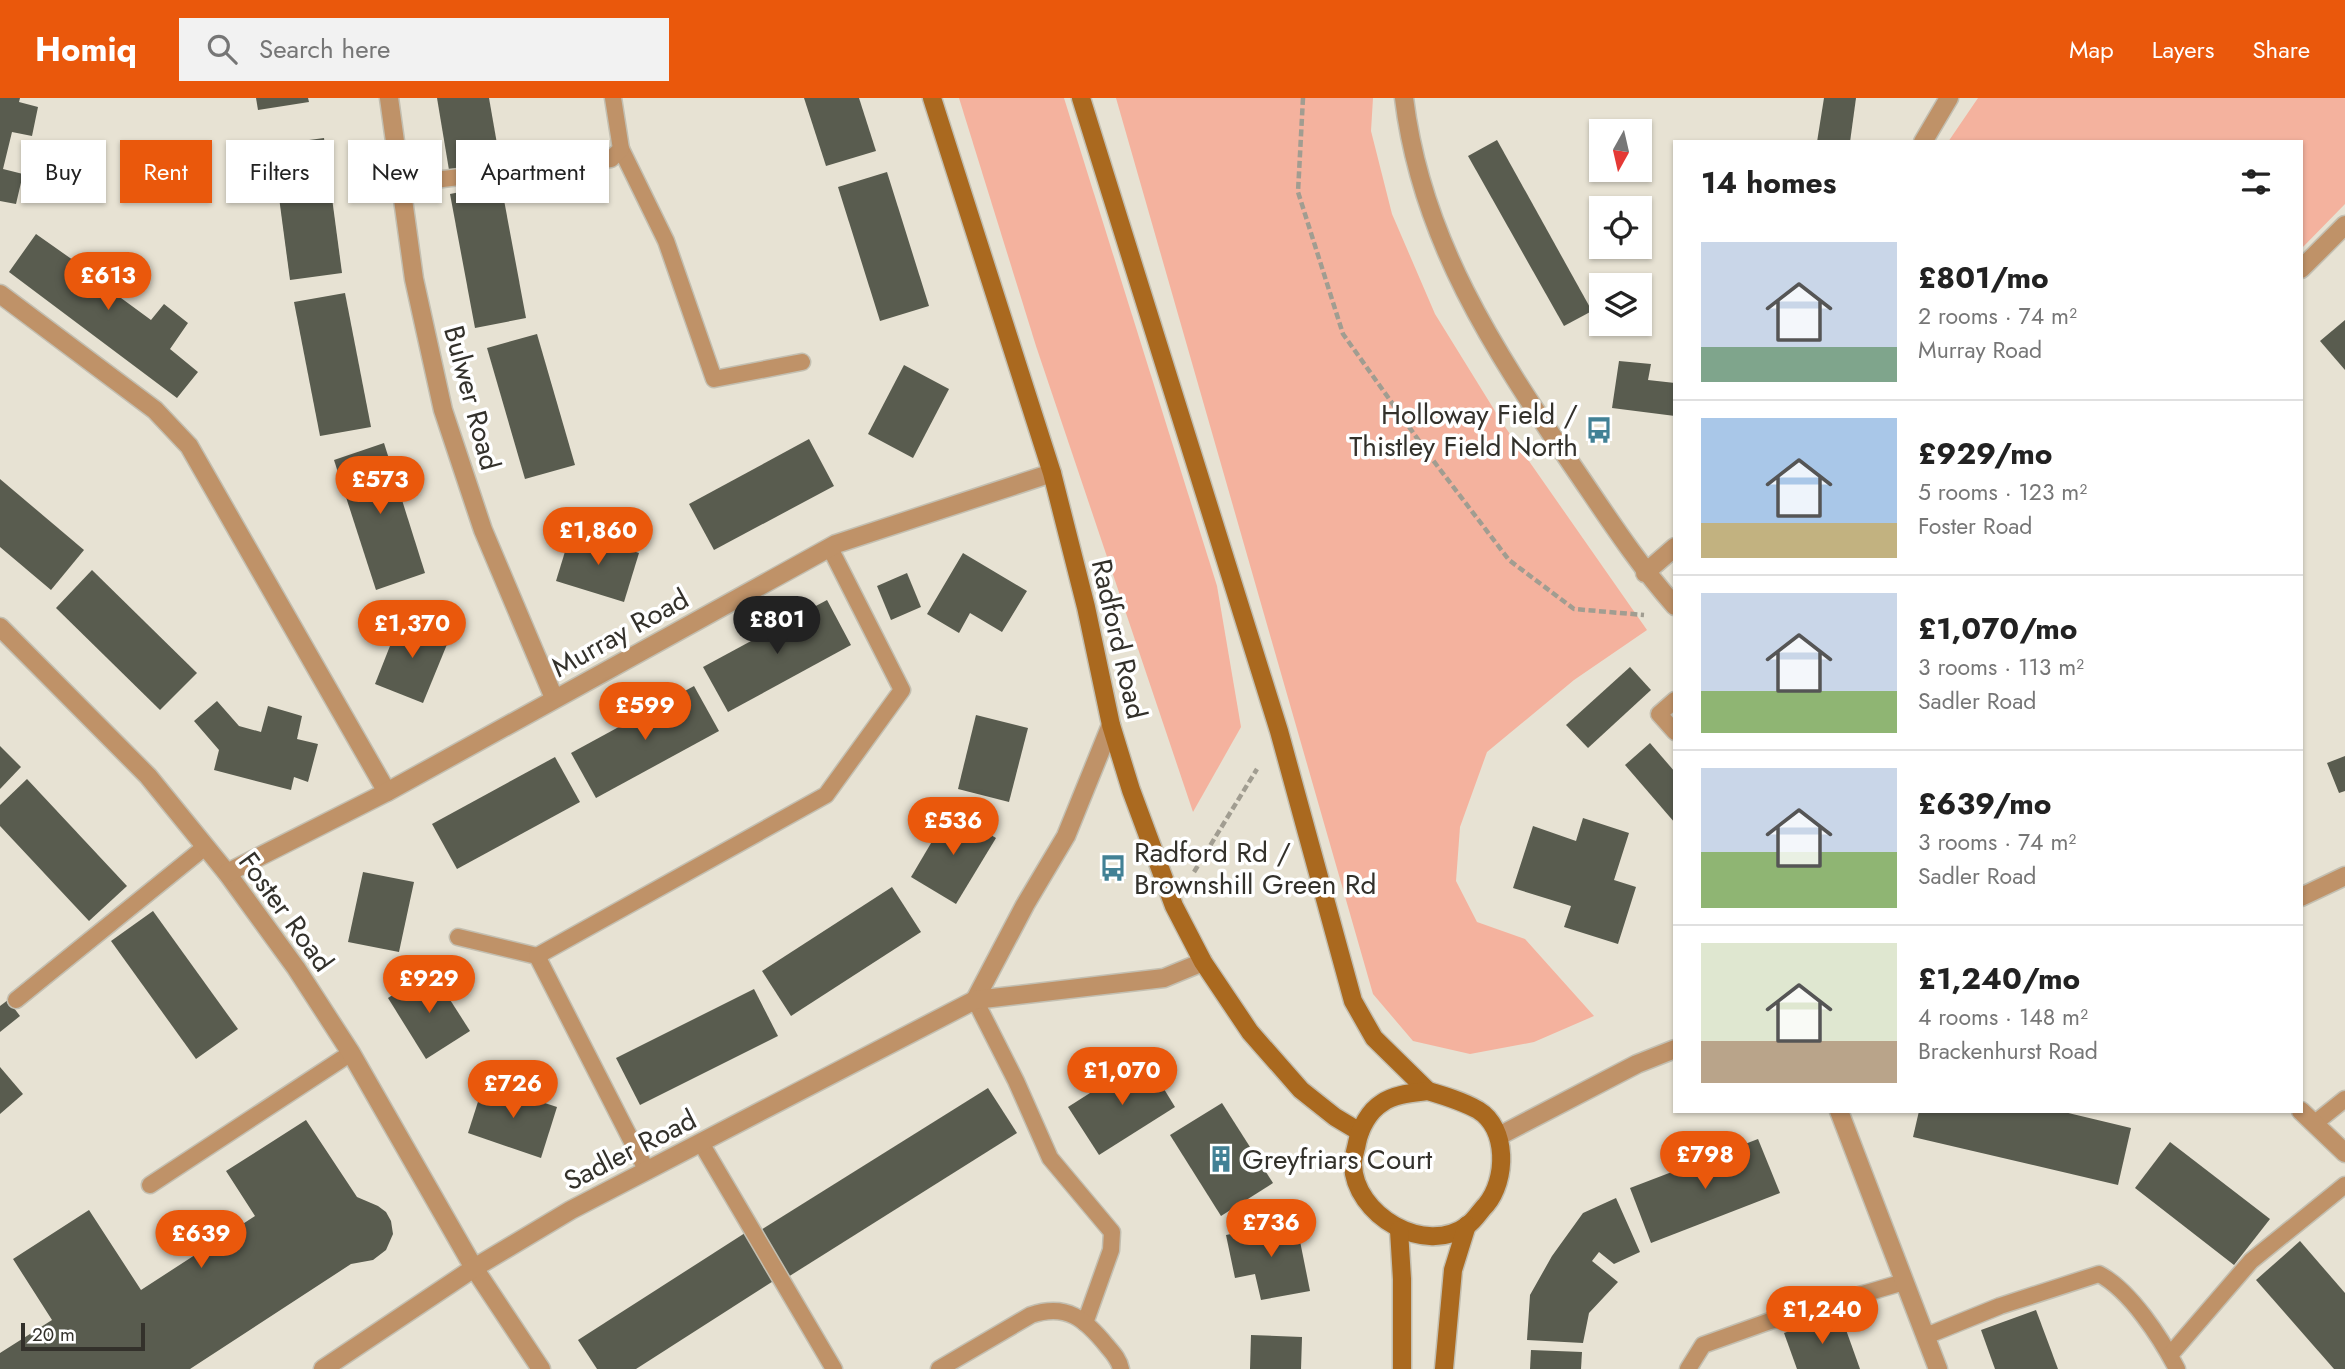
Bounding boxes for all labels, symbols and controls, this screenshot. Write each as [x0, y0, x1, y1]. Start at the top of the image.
search box [179, 18, 669, 81]
text: Homiq [35, 26, 137, 73]
icon: search [203, 30, 241, 68]
text: Search here [259, 30, 390, 68]
text: Map [2069, 32, 2114, 67]
text: Layers [2152, 32, 2214, 67]
text: Share [2252, 32, 2310, 67]
north arrow [1589, 119, 1652, 182]
map controls [1589, 119, 1652, 336]
chip: Buy [21, 140, 106, 203]
chip: Rent [120, 140, 212, 203]
chip: Filters [226, 140, 334, 203]
chip: New [348, 140, 442, 203]
chip: Apartment [456, 140, 609, 203]
text: 14 homes [1701, 161, 1836, 204]
icon: filters [2237, 163, 2275, 201]
button: locate [1589, 196, 1652, 259]
pin: £613 [67, 252, 149, 312]
text: £801/mo [1918, 256, 2049, 299]
text: £613 [80, 258, 136, 292]
icon: home [1757, 270, 1841, 354]
button: layers [1589, 273, 1652, 336]
text: 2 rooms · 74 m² [1918, 299, 2077, 333]
street label: Bulwer Road [433, 321, 511, 475]
text: Murray Road [1918, 333, 2042, 367]
place label: Holloway Field / Thistley Field North [1349, 394, 1578, 467]
bus stop icon: Holloway Field / Thistley Field North [1584, 415, 1614, 445]
text: £929/mo [1918, 432, 2053, 475]
icon: home [1757, 446, 1841, 530]
pin: £573 [339, 456, 421, 516]
text: £573 [351, 462, 409, 496]
text: 5 rooms · 123 m² [1918, 475, 2087, 509]
pin: £1,860 [541, 508, 655, 567]
text: Foster Road [1918, 509, 2032, 543]
text: £1,860 [559, 513, 637, 547]
street label: Radford Road [1081, 555, 1157, 723]
street label: Murray Road [544, 578, 696, 688]
pin: £801 [736, 596, 818, 656]
pin: £1,370 [355, 601, 469, 660]
text: £801 [749, 602, 805, 636]
text: £1,370 [374, 606, 450, 640]
text: £1,070/mo [1918, 607, 2078, 650]
icon: home [1757, 621, 1841, 705]
text: 3 rooms · 113 m² [1918, 650, 2084, 684]
pin: £599 [604, 682, 686, 742]
text: Sadler Road [1918, 684, 2036, 718]
text: £599 [615, 688, 675, 722]
text: £639/mo [1918, 782, 2051, 825]
icon: home [1757, 796, 1841, 880]
pin: £536 [912, 798, 994, 857]
text: £536 [924, 803, 982, 837]
text: 3 rooms · 74 m² [1918, 825, 2076, 859]
place label: Radford Rd / Brownshill Green Rd [1134, 832, 1376, 905]
street label: Foster Road [228, 844, 344, 980]
bus stop icon: Radford Rd / Brownshill Green Rd [1098, 853, 1128, 883]
text: Sadler Road [1918, 859, 2036, 893]
pin: £929 [388, 956, 470, 1015]
text: £1,240/mo [1918, 957, 2080, 1000]
text: £929 [399, 961, 459, 995]
icon: home [1757, 971, 1841, 1055]
text: 4 rooms · 148 m² [1918, 1000, 2088, 1034]
text: Brackenhurst Road [1918, 1034, 2098, 1068]
pin: £1,070 [1065, 1048, 1179, 1107]
text: £1,070 [1083, 1053, 1161, 1087]
pin: £726 [472, 1060, 554, 1120]
text: £726 [484, 1066, 542, 1100]
street label: Sadler Road [557, 1099, 703, 1201]
pin: £798 [1664, 1132, 1746, 1191]
text: £798 [1676, 1137, 1734, 1171]
place label: Greyfriars Court [1242, 1139, 1433, 1180]
building icon: Greyfriars Court [1206, 1144, 1236, 1174]
pin: £736 [1230, 1200, 1312, 1259]
text: £736 [1242, 1205, 1300, 1239]
pin: £639 [160, 1210, 242, 1270]
text: £639 [171, 1216, 231, 1250]
pin: £1,240 [1765, 1286, 1879, 1346]
text: £1,240 [1782, 1292, 1862, 1326]
scale bar [21, 1320, 145, 1352]
text: 20 m [32, 1321, 75, 1348]

